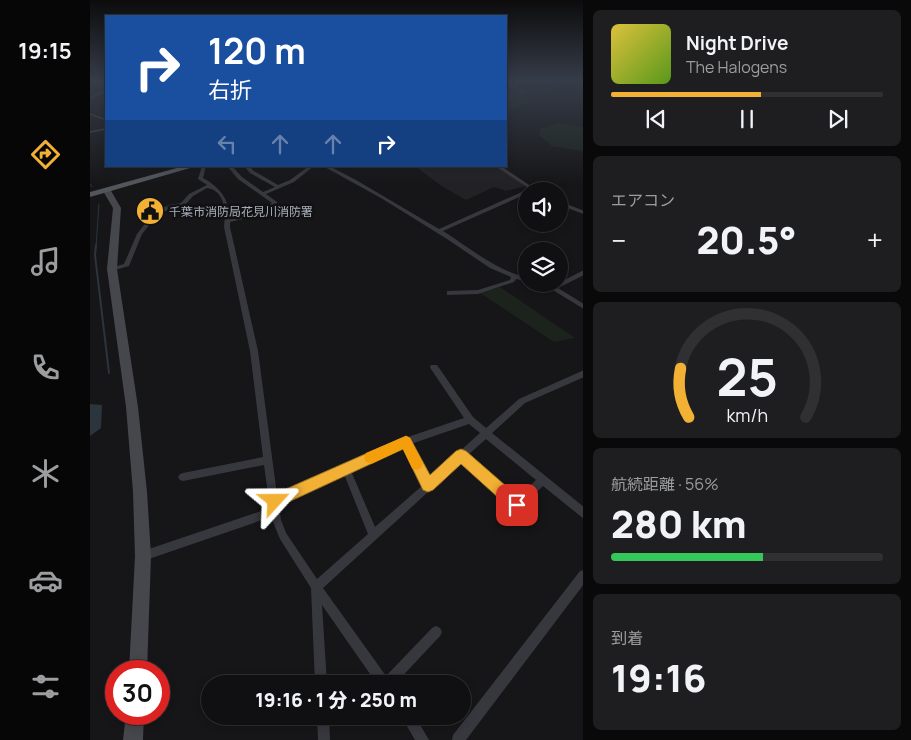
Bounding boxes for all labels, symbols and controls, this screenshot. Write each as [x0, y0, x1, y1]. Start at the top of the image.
text: 120 m [208, 27, 306, 75]
text: Night Drive [686, 30, 788, 56]
icon: right [125, 35, 190, 100]
text: 19:15 [18, 36, 72, 66]
text: The Halogens [686, 56, 787, 78]
text: 右折 [208, 75, 252, 105]
icon: previous [642, 105, 670, 133]
icon: pause [733, 105, 761, 133]
icon: next [824, 105, 852, 133]
icon: left [213, 130, 241, 158]
icon: ahead [266, 130, 294, 158]
icon: ahead [319, 130, 347, 158]
icon: right [372, 130, 400, 158]
icon: directions [28, 137, 63, 172]
map controls [518, 182, 568, 292]
button: sound [518, 182, 568, 232]
text: エアコン [611, 189, 675, 211]
public building icon: 千葉市消防局花見川消防署 [135, 196, 165, 226]
place label: 千葉市消防局花見川消防署 [169, 203, 313, 220]
text: 20.5° [696, 213, 797, 265]
text: − [611, 221, 626, 259]
text: + [867, 221, 883, 259]
button: layers [518, 242, 568, 292]
icon: music [28, 244, 63, 279]
text: 25 [716, 341, 778, 412]
icon: phone [28, 350, 63, 385]
text: km/h [726, 403, 768, 427]
icon: climate [28, 456, 63, 491]
text: 航続距離 · 56% [611, 473, 719, 495]
position arrow [248, 474, 300, 526]
pin [496, 484, 538, 526]
icon: arrive [503, 491, 531, 519]
text: 280 km [611, 497, 747, 549]
icon: car [28, 563, 63, 598]
text: 到着 [611, 627, 643, 649]
text: 19:16 [611, 651, 706, 703]
speed limit sign: 30 [105, 660, 170, 725]
icon: filters [28, 669, 63, 704]
text: 19:16 · 1 分 · 250 m [255, 687, 417, 713]

